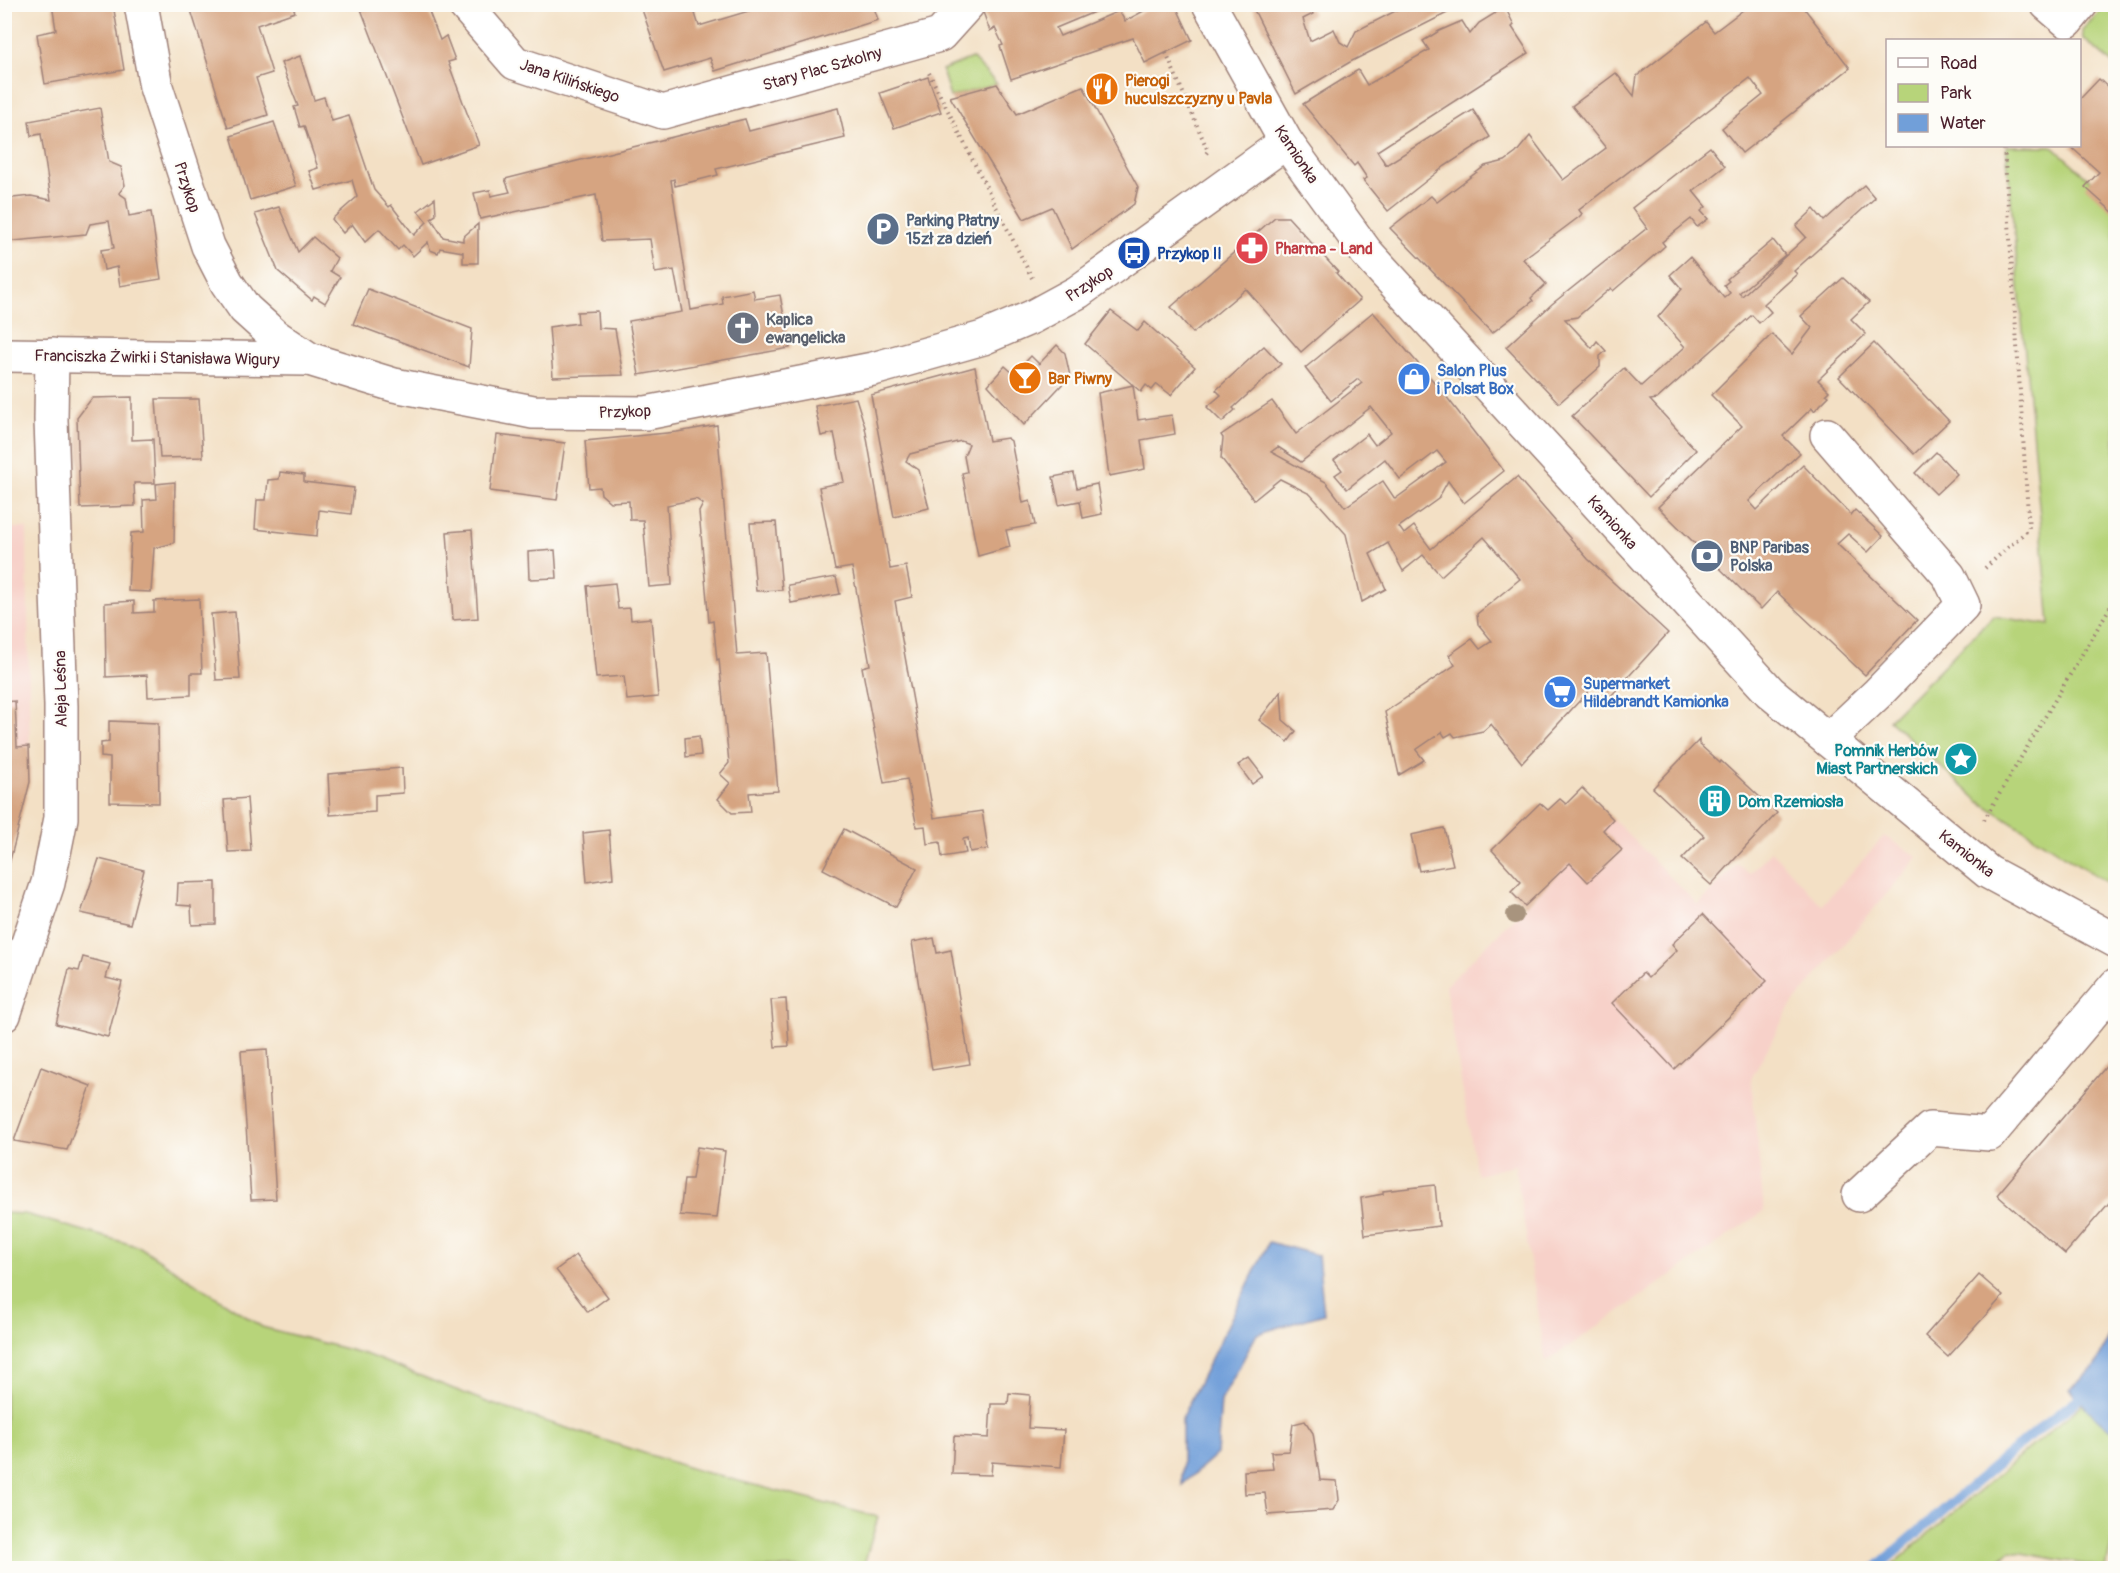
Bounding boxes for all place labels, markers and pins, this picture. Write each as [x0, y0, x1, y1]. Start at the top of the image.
restaurant icon: Pierogi huculszczyzny u Pavla [1084, 71, 1120, 107]
place label: Pierogi huculszczyzny u Pavla [1125, 71, 1273, 109]
parking icon: Parking Płatny 15zł za dzień [865, 211, 901, 247]
place label: Parking Płatny 15zł za dzień [906, 211, 999, 249]
pharmacy icon: Pharma - Land [1234, 230, 1270, 266]
bus stop icon: Przykop II [1116, 235, 1152, 271]
place label: Pharma - Land [1275, 239, 1373, 259]
place label: Przykop II [1157, 244, 1222, 264]
church icon: Kaplica ewangelicka [725, 310, 761, 346]
place label: Kaplica ewangelicka [765, 310, 846, 348]
bar icon: Bar Piwny [1007, 360, 1043, 396]
shop icon: Salon Plus i Polsat Box [1396, 361, 1432, 397]
place label: Salon Plus i Polsat Box [1437, 361, 1514, 399]
place label: Bar Piwny [1048, 369, 1112, 389]
bank icon: BNP Paribas Polska [1689, 538, 1725, 574]
place label: BNP Paribas Polska [1730, 538, 1810, 576]
supermarket icon: Supermarket Hildebrandt Kamionka [1542, 674, 1578, 710]
place label: Supermarket Hildebrandt Kamionka [1583, 674, 1729, 712]
place label: Pomnik Herbów Miast Partnerskich [1816, 741, 1938, 779]
place icon: Pomnik Herbów Miast Partnerskich [1943, 741, 1979, 777]
building icon: Dom Rzemiosła [1697, 783, 1733, 819]
place label: Dom Rzemiosła [1738, 792, 1844, 812]

